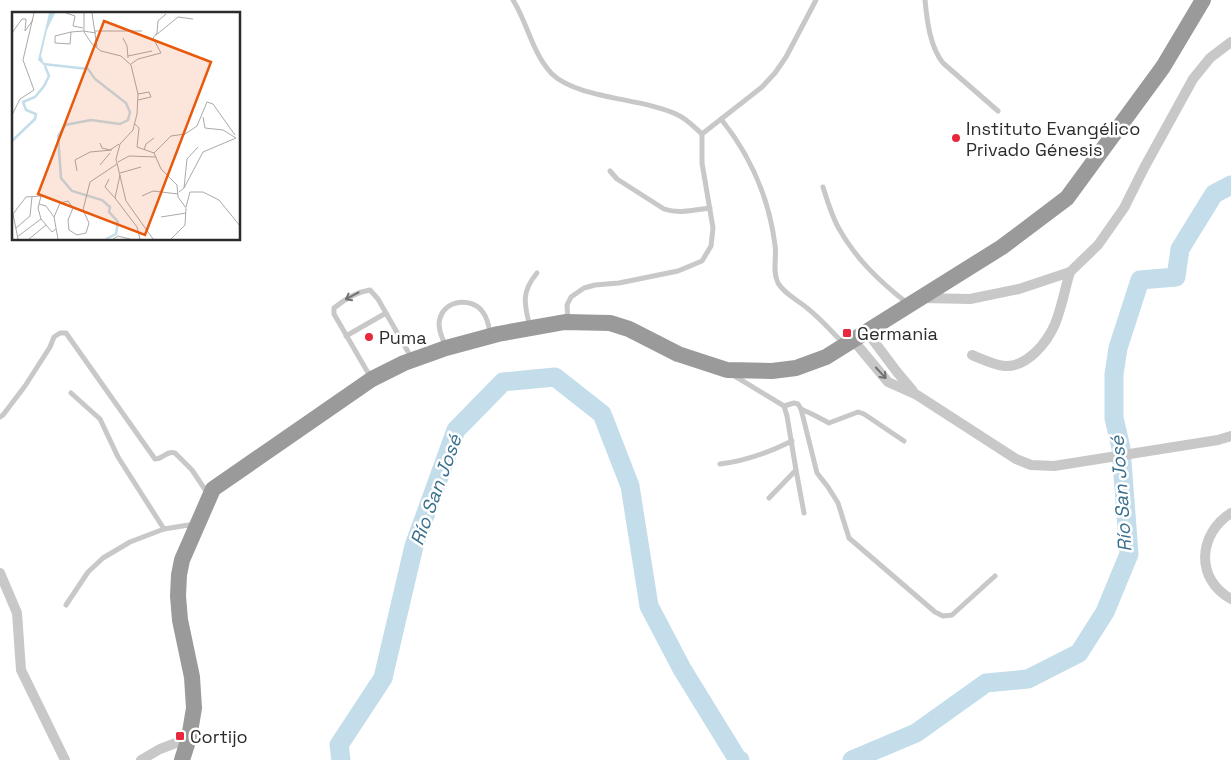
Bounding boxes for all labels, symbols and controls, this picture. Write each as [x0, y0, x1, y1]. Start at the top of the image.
inset map [12, 12, 240, 240]
place label: Instituto Evangélico Privado Génesis [966, 117, 1140, 161]
marker: Instituto Evangélico Privado Génesis [950, 132, 962, 144]
one-way arrow [345, 292, 360, 302]
place label: Germania [857, 322, 938, 345]
place label: Puma [379, 326, 427, 349]
marker: Germania [841, 327, 853, 339]
marker: Puma [363, 331, 375, 343]
one-way arrow [875, 367, 887, 380]
water label: Río San José [404, 430, 468, 549]
water label: Río San José [1104, 434, 1138, 553]
place label: Cortijo [190, 725, 248, 748]
marker: Cortijo [174, 730, 186, 742]

